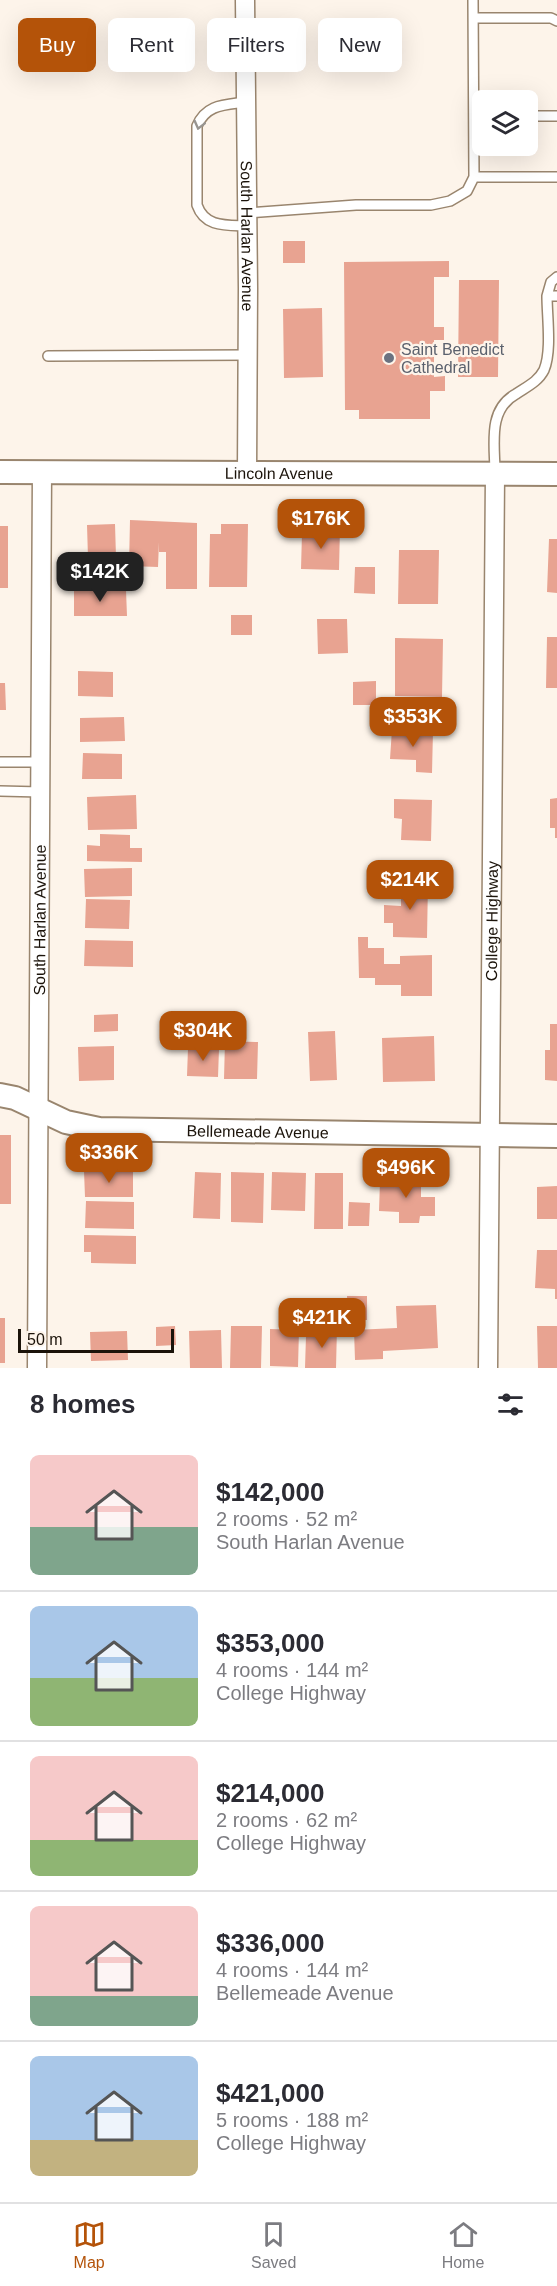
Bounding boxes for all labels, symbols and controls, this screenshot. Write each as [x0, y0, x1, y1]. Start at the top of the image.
chip: Buy [18, 18, 96, 72]
chip: Rent [108, 18, 195, 72]
chip: Filters [207, 18, 306, 72]
chip: New [318, 18, 402, 72]
map controls [472, 90, 538, 156]
button: layers [472, 90, 538, 156]
one-way arrow [194, 120, 207, 130]
street label: South Harlan Avenue [238, 160, 256, 312]
place label: Saint Benedict Cathedral [401, 341, 505, 376]
marker: Saint Benedict Cathedral [382, 351, 396, 365]
street label: Lincoln Avenue [225, 465, 333, 482]
pin: $176K [279, 499, 363, 550]
text: $176K [292, 507, 350, 529]
pin: $142K [58, 552, 142, 603]
text: $142K [71, 560, 129, 582]
pin: $353K [371, 697, 455, 748]
text: $353K [384, 705, 442, 727]
street label: South Harlan Avenue [31, 844, 49, 996]
pin: $214K [368, 860, 452, 911]
street label: College Highway [483, 861, 501, 981]
text: $214K [381, 868, 439, 890]
pin: $304K [161, 1011, 245, 1062]
text: $304K [174, 1019, 232, 1041]
street label: Bellemeade Avenue [186, 1122, 329, 1142]
pin: $336K [67, 1133, 151, 1184]
text: $336K [80, 1141, 138, 1163]
pin: $496K [364, 1148, 448, 1199]
text: $496K [377, 1156, 435, 1178]
pin: $421K [280, 1298, 364, 1349]
text: $421K [293, 1306, 351, 1328]
scale bar [18, 1326, 174, 1354]
text: 50 m [27, 1331, 63, 1348]
icon: filters [494, 1388, 527, 1421]
text: 8 homes [30, 1389, 136, 1419]
text: $142,000 [216, 1477, 324, 1507]
icon: home [78, 1479, 150, 1551]
text: 2 rooms · 52 m² [216, 1508, 357, 1530]
text: South Harlan Avenue [216, 1531, 405, 1553]
text: $353,000 [216, 1628, 324, 1658]
icon: home [78, 1630, 150, 1702]
text: 4 rooms · 144 m² [216, 1659, 368, 1681]
text: College Highway [216, 1682, 366, 1704]
text: $214,000 [216, 1778, 324, 1808]
icon: home [78, 1780, 150, 1852]
text: 2 rooms · 62 m² [216, 1809, 357, 1831]
text: College Highway [216, 1832, 366, 1854]
text: $336,000 [216, 1928, 324, 1958]
icon: home [78, 1930, 150, 2002]
text: 4 rooms · 144 m² [216, 1959, 368, 1981]
text: Bellemeade Avenue [216, 1982, 394, 2004]
text: $421,000 [216, 2078, 324, 2108]
icon: home [78, 2080, 150, 2152]
text: 5 rooms · 188 m² [216, 2109, 368, 2131]
text: College Highway [216, 2132, 366, 2154]
tab: Map [73, 2218, 106, 2272]
tab: Saved [251, 2218, 296, 2272]
tab: Home [442, 2218, 484, 2272]

